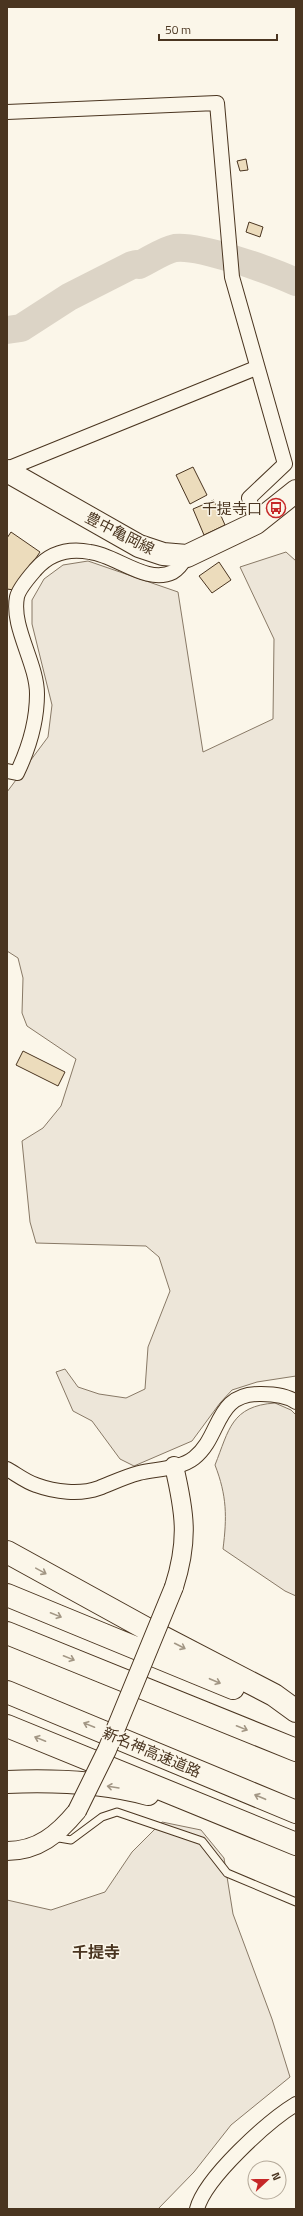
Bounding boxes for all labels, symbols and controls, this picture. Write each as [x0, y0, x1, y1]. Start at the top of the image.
scale bar [159, 16, 277, 42]
text: 50 m [165, 20, 191, 39]
place label: 千提寺口 [202, 497, 262, 520]
bus stop icon: 千提寺口 [265, 497, 287, 519]
street label: 豊中亀岡線 [81, 506, 159, 560]
one-way arrow [35, 1567, 47, 1575]
one-way arrow [50, 1611, 62, 1619]
one-way arrow [174, 1643, 186, 1650]
one-way arrow [63, 1655, 75, 1663]
one-way arrow [209, 1677, 221, 1685]
one-way arrow [83, 1721, 95, 1729]
street label: 新名神高速道路 [99, 1721, 205, 1783]
one-way arrow [235, 1725, 247, 1732]
one-way arrow [35, 1735, 47, 1743]
one-way arrow [107, 1783, 120, 1791]
one-way arrow [255, 1793, 267, 1800]
district label: 千提寺 [72, 1940, 120, 1964]
north arrow [247, 2160, 287, 2200]
text: N [267, 2170, 285, 2183]

